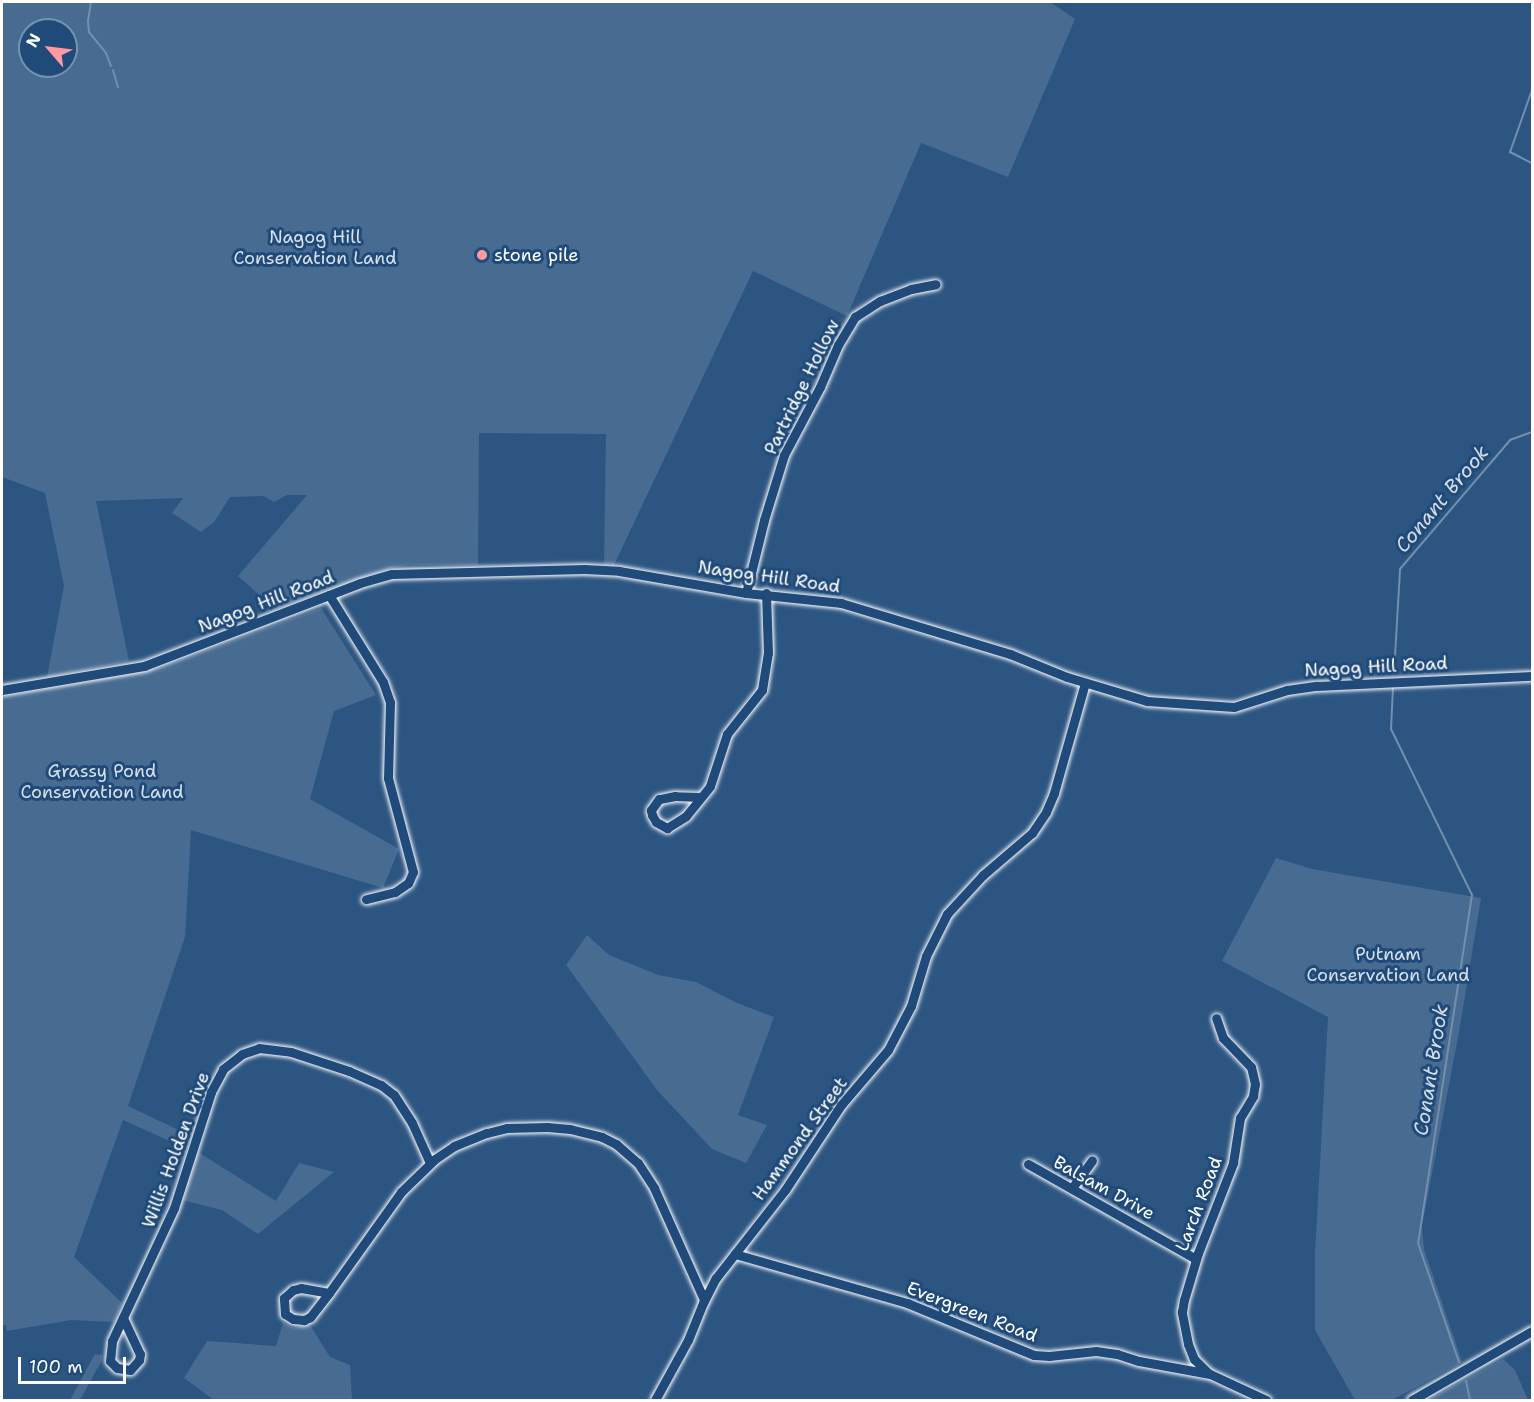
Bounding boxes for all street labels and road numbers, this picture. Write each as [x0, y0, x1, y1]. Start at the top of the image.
street label: Partridge Hollow [760, 316, 844, 458]
street label: Nagog Hill Road [696, 556, 842, 598]
street label: Nagog Hill Road [195, 566, 337, 638]
street label: Nagog Hill Road [1304, 652, 1448, 682]
street label: Willis Holden Drive [138, 1069, 214, 1231]
street label: Hammond Street [748, 1073, 852, 1205]
street label: Balsam Drive [1050, 1151, 1158, 1225]
street label: Larch Road [1171, 1154, 1227, 1254]
street label: Evergreen Road [904, 1277, 1040, 1347]

